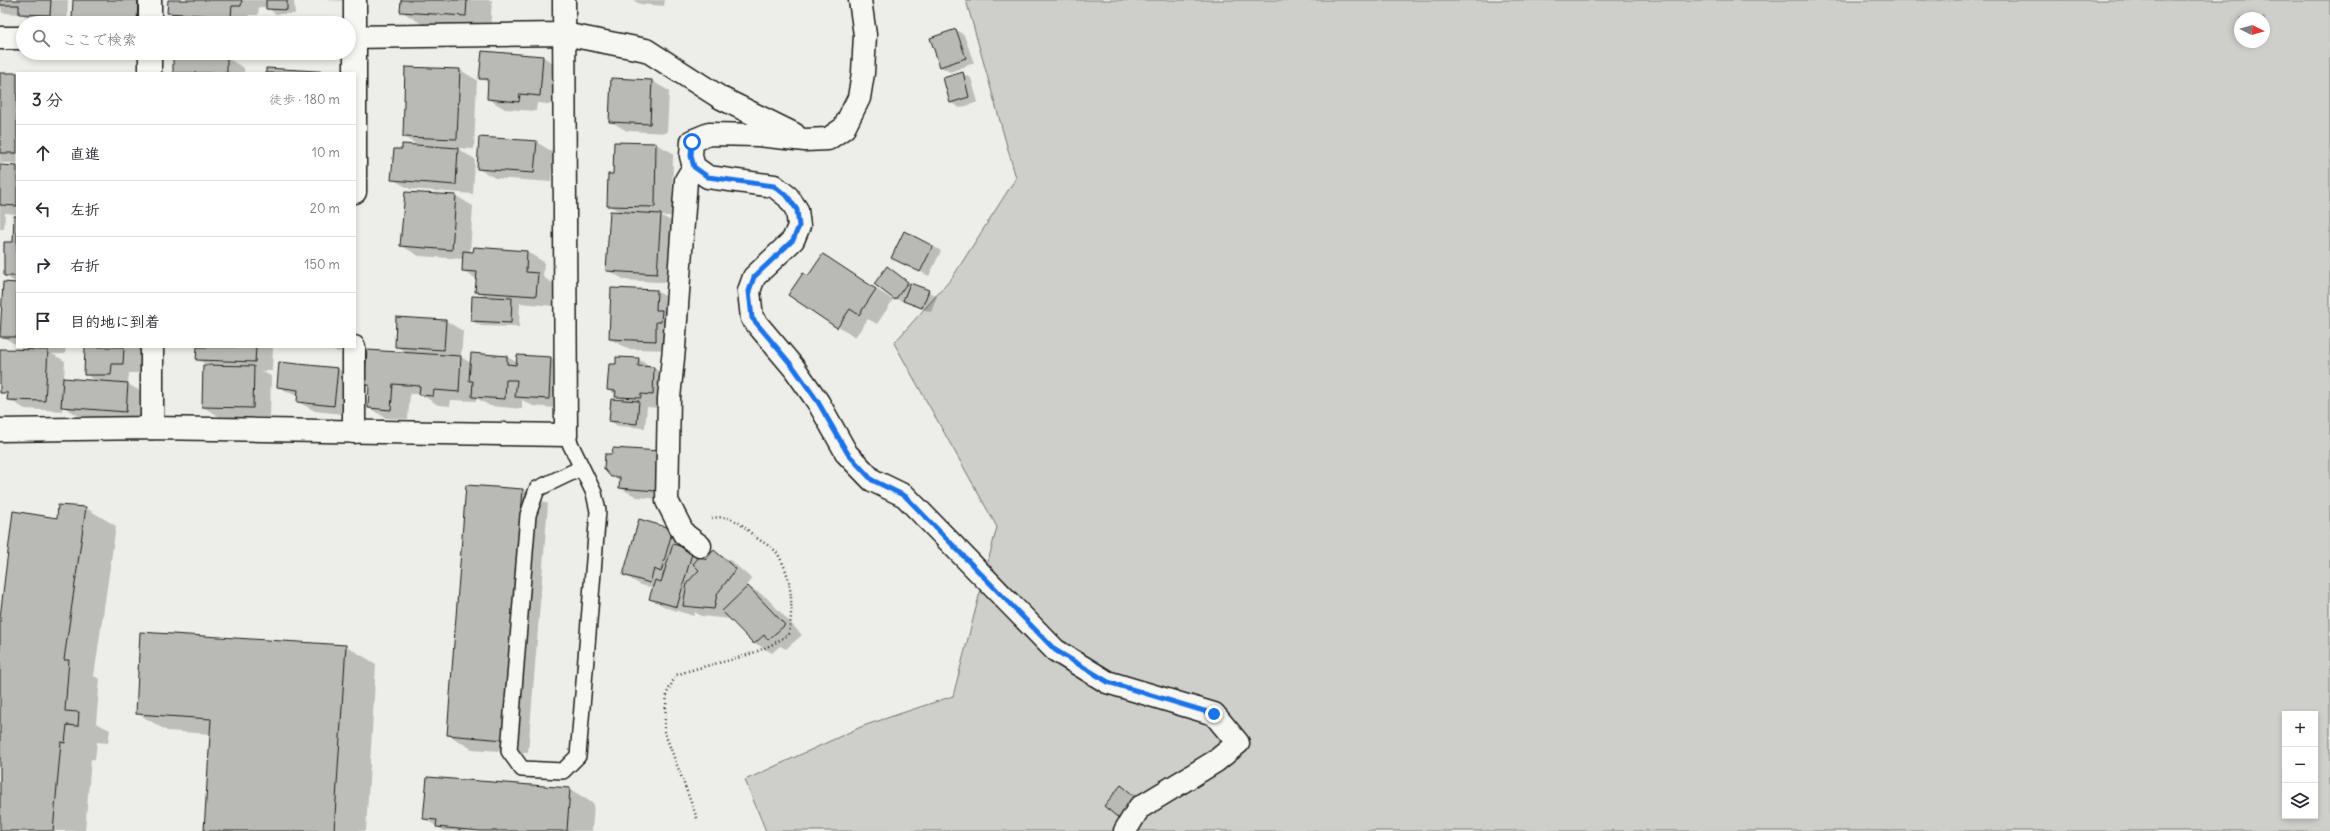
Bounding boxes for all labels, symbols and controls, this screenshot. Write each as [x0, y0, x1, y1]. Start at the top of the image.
north arrow [2234, 12, 2270, 48]
search box [16, 16, 356, 60]
icon: search [30, 27, 52, 49]
text: ここで検索 [62, 30, 137, 49]
text: 3 分 [32, 89, 63, 111]
text: 徒歩 · 180 m [269, 91, 340, 108]
route start [683, 133, 701, 151]
icon: ahead [32, 142, 54, 164]
text: 直進 [70, 144, 100, 163]
text: 10 m [312, 144, 340, 161]
icon: left [32, 198, 54, 220]
text: 左折 [70, 200, 100, 219]
text: 20 m [310, 200, 340, 217]
icon: right [32, 254, 54, 276]
text: 右折 [70, 256, 100, 275]
text: 150 m [304, 256, 340, 273]
icon: arrive [32, 310, 54, 332]
text: 目的地に到着 [70, 312, 160, 331]
route end [1205, 705, 1223, 723]
map controls [2282, 711, 2318, 819]
button: + [2282, 711, 2318, 747]
button: − [2282, 747, 2318, 783]
button: layers [2282, 783, 2318, 819]

